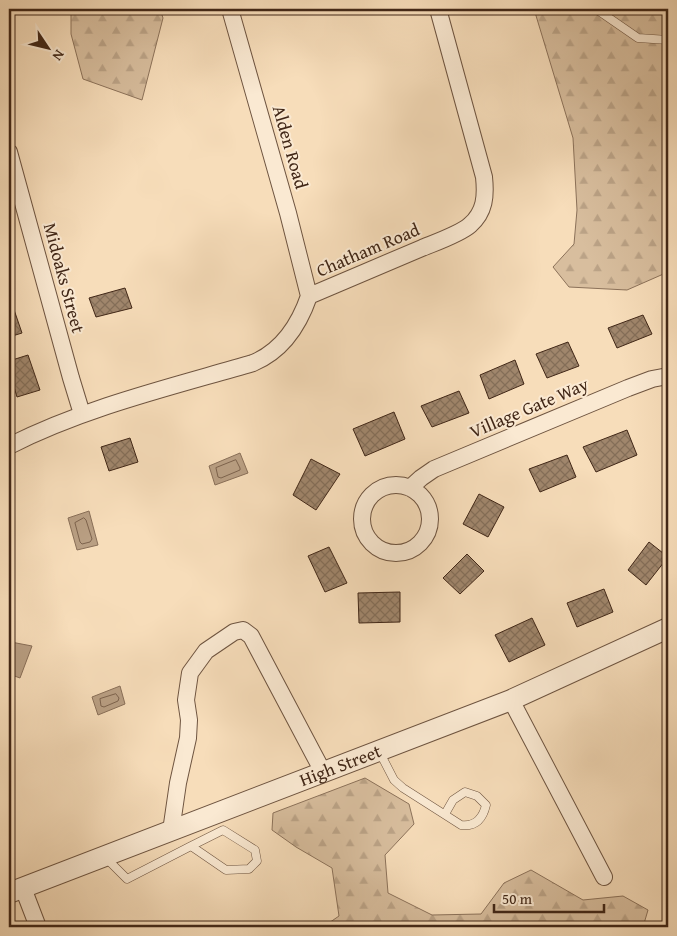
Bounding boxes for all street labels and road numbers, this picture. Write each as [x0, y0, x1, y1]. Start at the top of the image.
street label: Alden Road [266, 102, 315, 192]
street label: Chatham Road [312, 216, 424, 283]
street label: Midoaks Street [37, 220, 92, 337]
street label: Village Gate Way [465, 370, 592, 445]
street label: High Street [295, 737, 386, 793]

